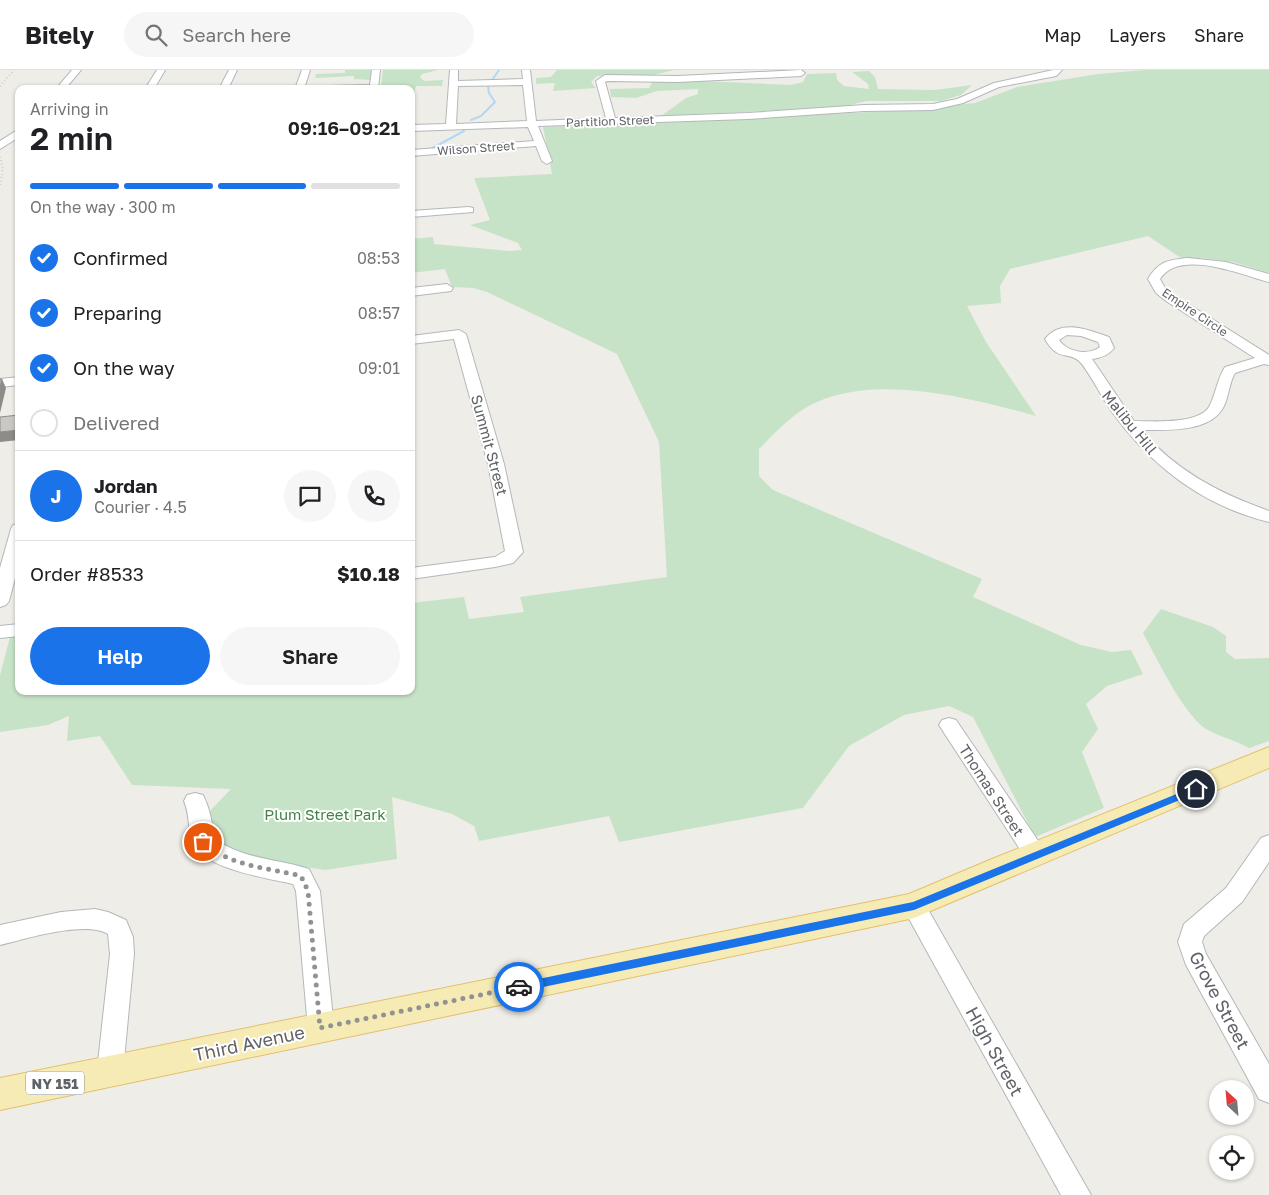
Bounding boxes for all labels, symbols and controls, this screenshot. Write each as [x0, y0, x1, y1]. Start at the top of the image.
search box [124, 12, 474, 57]
text: Bitely [25, 20, 94, 49]
icon: search [142, 21, 170, 49]
text: Search here [182, 23, 291, 46]
text: Map [1044, 24, 1081, 46]
text: Layers [1109, 24, 1166, 46]
text: Share [1194, 24, 1244, 46]
text: Arriving in [30, 99, 109, 119]
street label: Partition Street [565, 112, 655, 130]
text: 09:16–09:21 [288, 116, 400, 139]
text: 2 min [30, 119, 113, 157]
street label: Wilson Street [437, 138, 516, 158]
text: On the way · 300 m [30, 197, 176, 217]
icon: check [30, 244, 58, 272]
text: Confirmed [73, 246, 168, 269]
text: 08:53 [357, 248, 400, 268]
street label: Empire Circle [1159, 284, 1231, 340]
icon: check [30, 299, 58, 327]
text: Preparing [73, 301, 162, 324]
text: 08:57 [358, 303, 400, 323]
icon: check [30, 354, 58, 382]
text: On the way [73, 356, 175, 379]
text: 09:01 [358, 358, 400, 378]
street label: Malibu Hill [1099, 386, 1161, 458]
street label: Summit Street [468, 393, 512, 497]
text: Delivered [73, 411, 160, 434]
button: chat [284, 470, 336, 522]
button: phone [348, 470, 400, 522]
text: Jordan [94, 474, 158, 497]
text: J [51, 484, 61, 507]
text: Courier · 4.5 [94, 497, 187, 517]
text: Order #8533 [30, 562, 144, 585]
text: $10.18 [337, 562, 400, 585]
button: Help [30, 627, 210, 685]
button: Share [220, 627, 400, 685]
street label: Thomas Street [956, 741, 1028, 839]
pin [1175, 768, 1217, 810]
icon: home [1182, 775, 1210, 803]
park label: Plum Street Park [264, 805, 386, 823]
pin [182, 821, 224, 863]
icon: bag [189, 828, 217, 856]
street label: Grove Street [1185, 947, 1255, 1053]
courier [494, 962, 544, 1012]
icon: car [505, 973, 533, 1001]
street label: High Street [962, 1003, 1028, 1099]
street label: Third Avenue [191, 1020, 307, 1066]
road number: NY 151 [26, 1071, 84, 1094]
north arrow [1209, 1080, 1254, 1125]
map controls [1209, 1080, 1254, 1180]
button: locate [1209, 1135, 1254, 1180]

